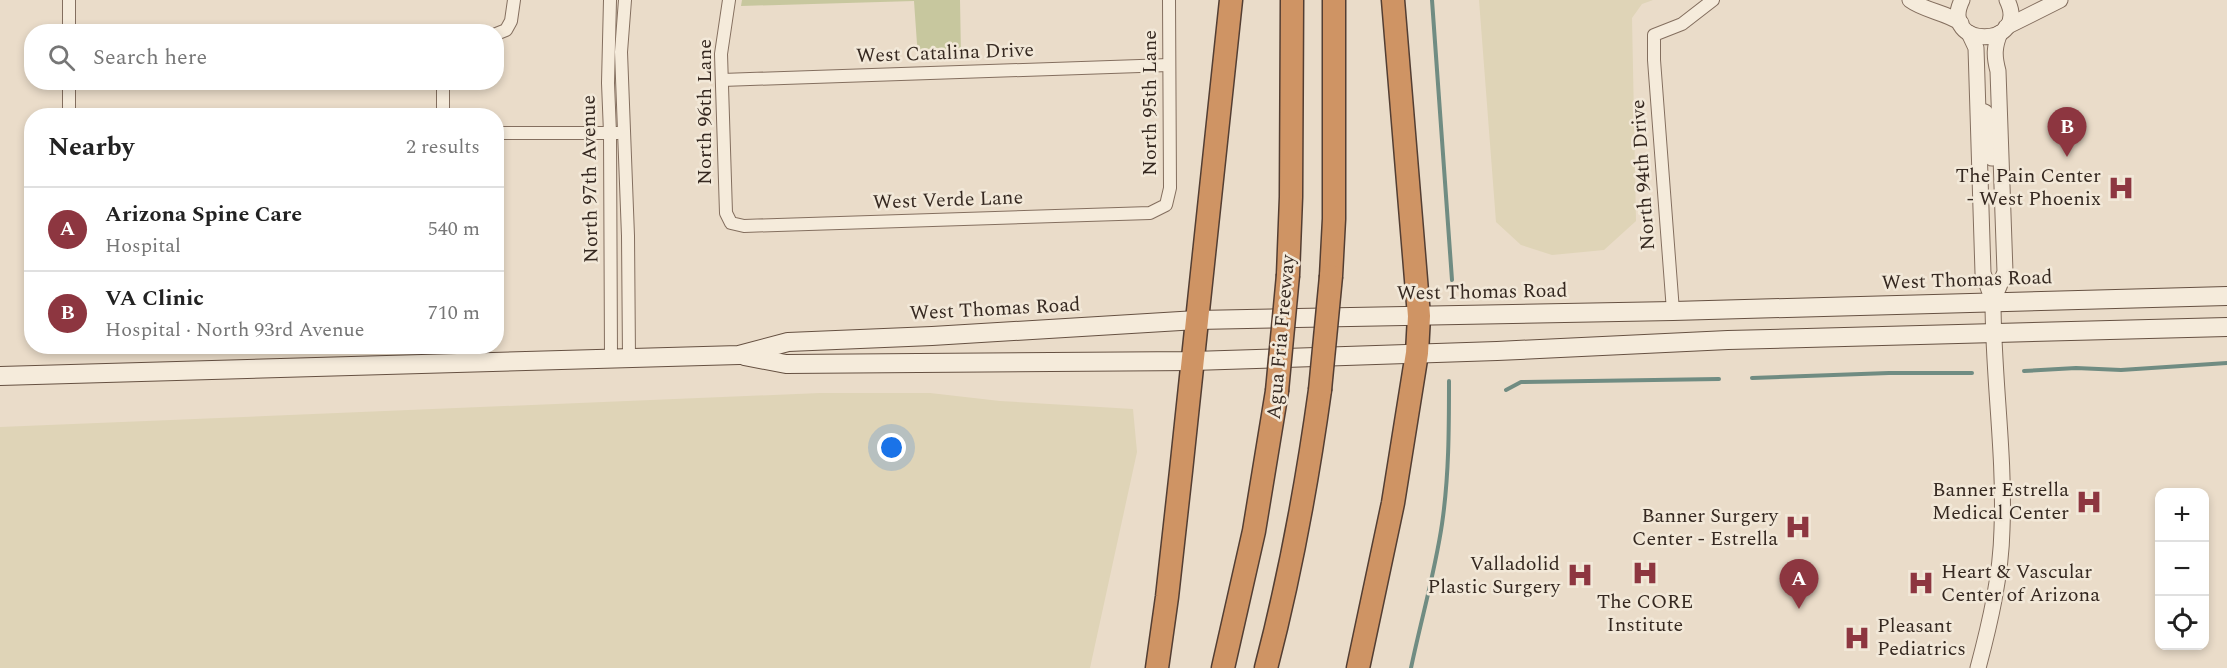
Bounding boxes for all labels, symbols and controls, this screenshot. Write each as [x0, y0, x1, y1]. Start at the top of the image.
search box [24, 24, 504, 90]
street label: North 95th Lane [1135, 30, 1165, 176]
street label: West Catalina Drive [856, 35, 1034, 71]
street label: North 96th Lane [690, 39, 720, 185]
icon: search [45, 41, 78, 74]
text: Search here [93, 41, 207, 74]
street label: North 97th Avenue [574, 95, 606, 263]
street label: North 94th Drive [1623, 99, 1663, 251]
pin: B [2048, 108, 2086, 157]
text: Nearby [48, 127, 134, 167]
text: 2 results [406, 132, 480, 162]
place label: The Pain Center - West Phoenix [1956, 161, 2101, 214]
hospital icon: The Pain Center - West Phoenix [2106, 173, 2136, 203]
street label: West Verde Lane [872, 182, 1024, 218]
text: Arizona Spine Care [105, 198, 302, 231]
text: A [60, 214, 75, 244]
text: 540 m [428, 214, 480, 244]
text: Hospital [105, 231, 181, 261]
street label: Agua Fria Freeway [1259, 252, 1303, 421]
street label: West Thomas Road [1881, 262, 2053, 298]
street label: West Thomas Road [1396, 276, 1568, 308]
text: VA Clinic [105, 282, 204, 315]
street label: West Thomas Road [909, 290, 1081, 328]
text: B [60, 298, 75, 328]
text: 710 m [428, 298, 480, 328]
text: Hospital · North 93rd Avenue [105, 315, 364, 345]
your location [877, 433, 906, 462]
place label: Banner Estrella Medical Center [1932, 475, 2069, 528]
hospital icon: Banner Estrella Medical Center [2074, 487, 2104, 517]
map controls [2155, 488, 2209, 650]
button: + [2155, 488, 2209, 542]
place label: Banner Surgery Center - Estrella [1632, 501, 1779, 554]
hospital icon: Banner Surgery Center - Estrella [1783, 512, 1813, 542]
button: − [2155, 542, 2209, 596]
place label: Valladolid Plastic Surgery [1428, 549, 1561, 602]
place label: Heart & Vascular Center of Arizona [1941, 557, 2100, 610]
hospital icon: The CORE Institute [1630, 558, 1660, 588]
hospital icon: Valladolid Plastic Surgery [1565, 560, 1595, 590]
pin: A [1780, 560, 1818, 609]
hospital icon: Heart & Vascular Center of Arizona [1906, 568, 1936, 598]
place label: The CORE Institute [1597, 587, 1693, 640]
button: locate [2155, 596, 2209, 650]
place label: Pleasant Pediatrics [1877, 611, 1966, 664]
hospital icon: Pleasant Pediatrics [1842, 623, 1872, 653]

